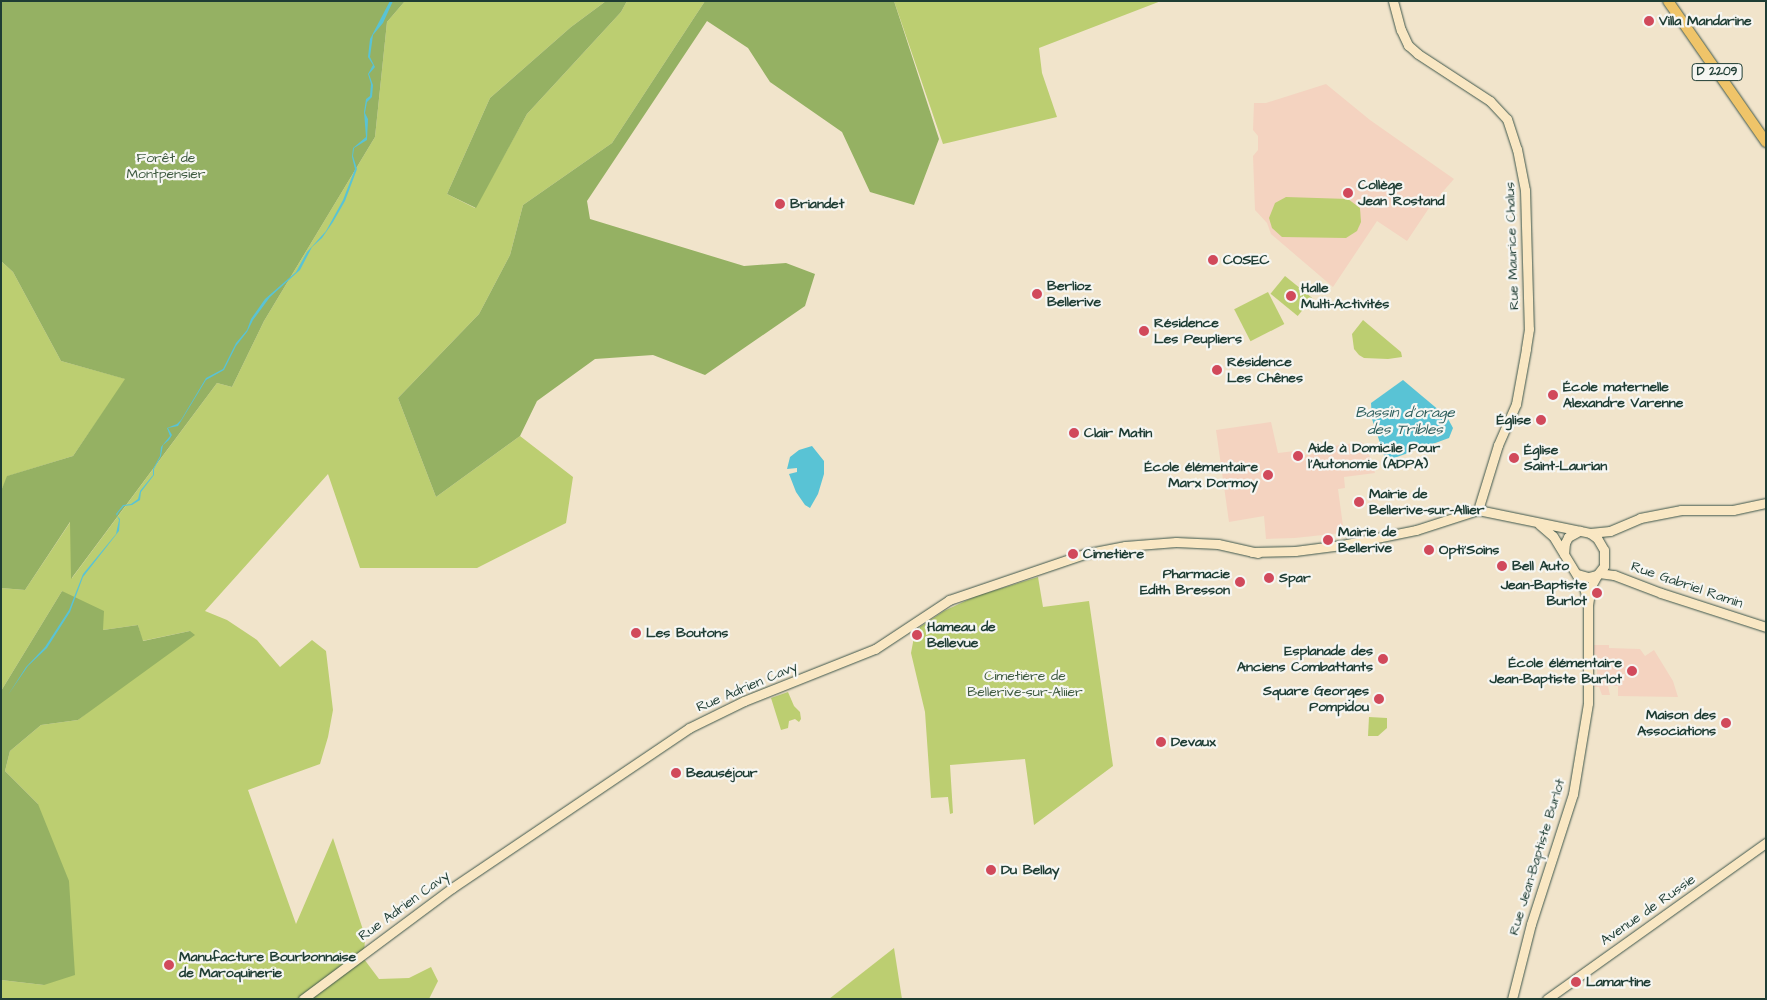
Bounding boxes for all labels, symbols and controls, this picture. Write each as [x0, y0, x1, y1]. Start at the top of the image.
place label: Villa Mandarine [1659, 13, 1751, 29]
marker: Villa Mandarine [1643, 15, 1655, 27]
road number: D 2209 [1691, 62, 1743, 82]
park label: Forêt de Montpensier [127, 150, 205, 182]
place label: Collège Jean Rostand [1358, 177, 1445, 210]
street label: Rue Maurice Chalus [1501, 182, 1523, 310]
marker: Collège Jean Rostand [1342, 187, 1354, 199]
place label: Briandet [790, 196, 844, 212]
marker: Briandet [774, 198, 786, 210]
place label: COSEC [1223, 252, 1269, 268]
marker: COSEC [1207, 254, 1219, 266]
place label: Berlioz Bellerive [1047, 278, 1101, 310]
place label: Halle Multi-Activités [1301, 280, 1389, 312]
marker: Berlioz Bellerive [1031, 288, 1043, 300]
marker: Halle Multi-Activités [1285, 290, 1297, 302]
place label: Résidence Les Peupliers [1154, 315, 1242, 348]
marker: Résidence Les Peupliers [1138, 325, 1150, 337]
place label: Résidence Les Chênes [1227, 354, 1303, 387]
marker: Résidence Les Chênes [1211, 364, 1223, 376]
place label: École maternelle Alexandre Varenne [1563, 379, 1683, 412]
marker: École maternelle Alexandre Varenne [1547, 389, 1559, 401]
water label: Bassin d'orage des Tribles [1355, 403, 1455, 438]
place label: Église [1497, 412, 1531, 428]
marker: Église [1535, 414, 1547, 426]
place label: Clair Matin [1084, 425, 1152, 441]
marker: Clair Matin [1068, 427, 1080, 439]
place label: Aide à Domicile Pour l'Autonomie (ADPA) [1308, 440, 1440, 472]
place label: Église Saint-Laurian [1524, 442, 1607, 474]
marker: Aide à Domicile Pour l'Autonomie (ADPA) [1292, 450, 1304, 462]
marker: Église Saint-Laurian [1508, 452, 1520, 464]
place label: École élémentaire Marx Dormoy [1145, 459, 1258, 492]
marker: École élémentaire Marx Dormoy [1262, 469, 1274, 481]
place label: Mairie de Bellerive-sur-Allier [1369, 486, 1485, 518]
marker: Mairie de Bellerive-sur-Allier [1353, 496, 1365, 508]
place label: Mairie de Bellerive [1338, 524, 1397, 556]
marker: Mairie de Bellerive [1322, 534, 1334, 546]
place label: Opti'Soins [1439, 542, 1499, 558]
marker: Opti'Soins [1423, 544, 1435, 556]
place label: Cimetière [1083, 546, 1144, 562]
marker: Cimetière [1067, 548, 1079, 560]
place label: Bell Auto [1512, 558, 1569, 574]
street label: Rue Gabriel Ramin [1629, 558, 1745, 612]
marker: Bell Auto [1496, 560, 1508, 572]
place label: Pharmacie Edith Bresson [1140, 566, 1230, 598]
place label: Spar [1279, 570, 1311, 586]
marker: Spar [1263, 572, 1275, 584]
marker: Pharmacie Edith Bresson [1234, 576, 1246, 588]
place label: Jean-Baptiste Burlot [1501, 577, 1587, 610]
marker: Jean-Baptiste Burlot [1591, 587, 1603, 599]
place label: Hameau de Bellevue [927, 619, 996, 652]
place label: Les Boutons [646, 625, 728, 641]
marker: Les Boutons [630, 627, 642, 639]
marker: Hameau de Bellevue [911, 629, 923, 641]
place label: Esplanade des Anciens Combattants [1237, 643, 1373, 676]
marker: Esplanade des Anciens Combattants [1377, 653, 1389, 665]
place label: École élémentaire Jean-Baptiste Burlot [1490, 655, 1622, 688]
street label: Rue Adrien Cavy [694, 658, 800, 716]
marker: École élémentaire Jean-Baptiste Burlot [1626, 665, 1638, 677]
park label: Cimetière de Bellerive-sur-Aliier [967, 668, 1083, 700]
place label: Square Georges Pompidou [1263, 683, 1369, 716]
marker: Square Georges Pompidou [1373, 693, 1385, 705]
place label: Maison des Associations [1637, 707, 1716, 740]
marker: Maison des Associations [1720, 717, 1732, 729]
place label: Devaux [1171, 734, 1216, 750]
marker: Devaux [1155, 736, 1167, 748]
place label: Beauséjour [686, 765, 758, 781]
marker: Beauséjour [670, 767, 682, 779]
street label: Rue Jean-Baptiste Burlot [1505, 777, 1569, 937]
place label: Du Bellay [1001, 862, 1060, 878]
marker: Du Bellay [985, 864, 997, 876]
street label: Rue Adrien Cavy [355, 867, 453, 945]
street label: Avenue de Russie [1597, 871, 1699, 949]
place label: Manufacture Bourbonnaise de Maroquinerie [179, 949, 356, 982]
marker: Manufacture Bourbonnaise de Maroquinerie [163, 959, 175, 971]
place label: Lamartine [1586, 974, 1651, 990]
marker: Lamartine [1570, 976, 1582, 988]

